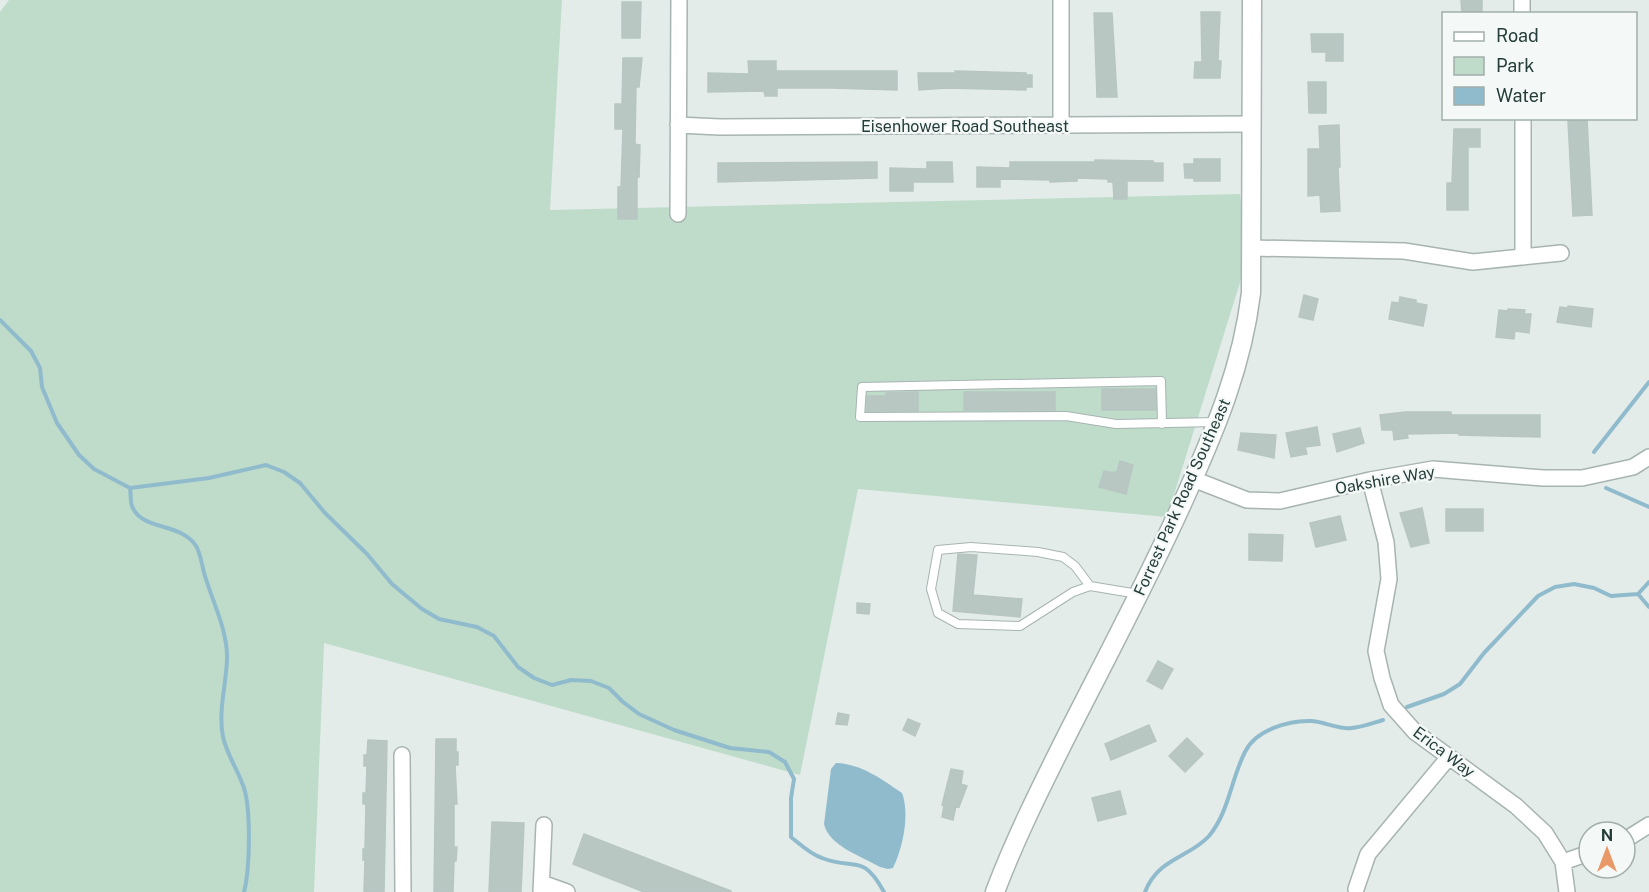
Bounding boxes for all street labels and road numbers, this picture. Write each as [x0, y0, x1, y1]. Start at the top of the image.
street label: Eisenhower Road Southeast [861, 117, 1069, 136]
street label: Forrest Park Road Southeast [1130, 395, 1234, 599]
street label: Oakshire Way [1334, 462, 1437, 498]
street label: Erica Way [1409, 723, 1479, 782]

